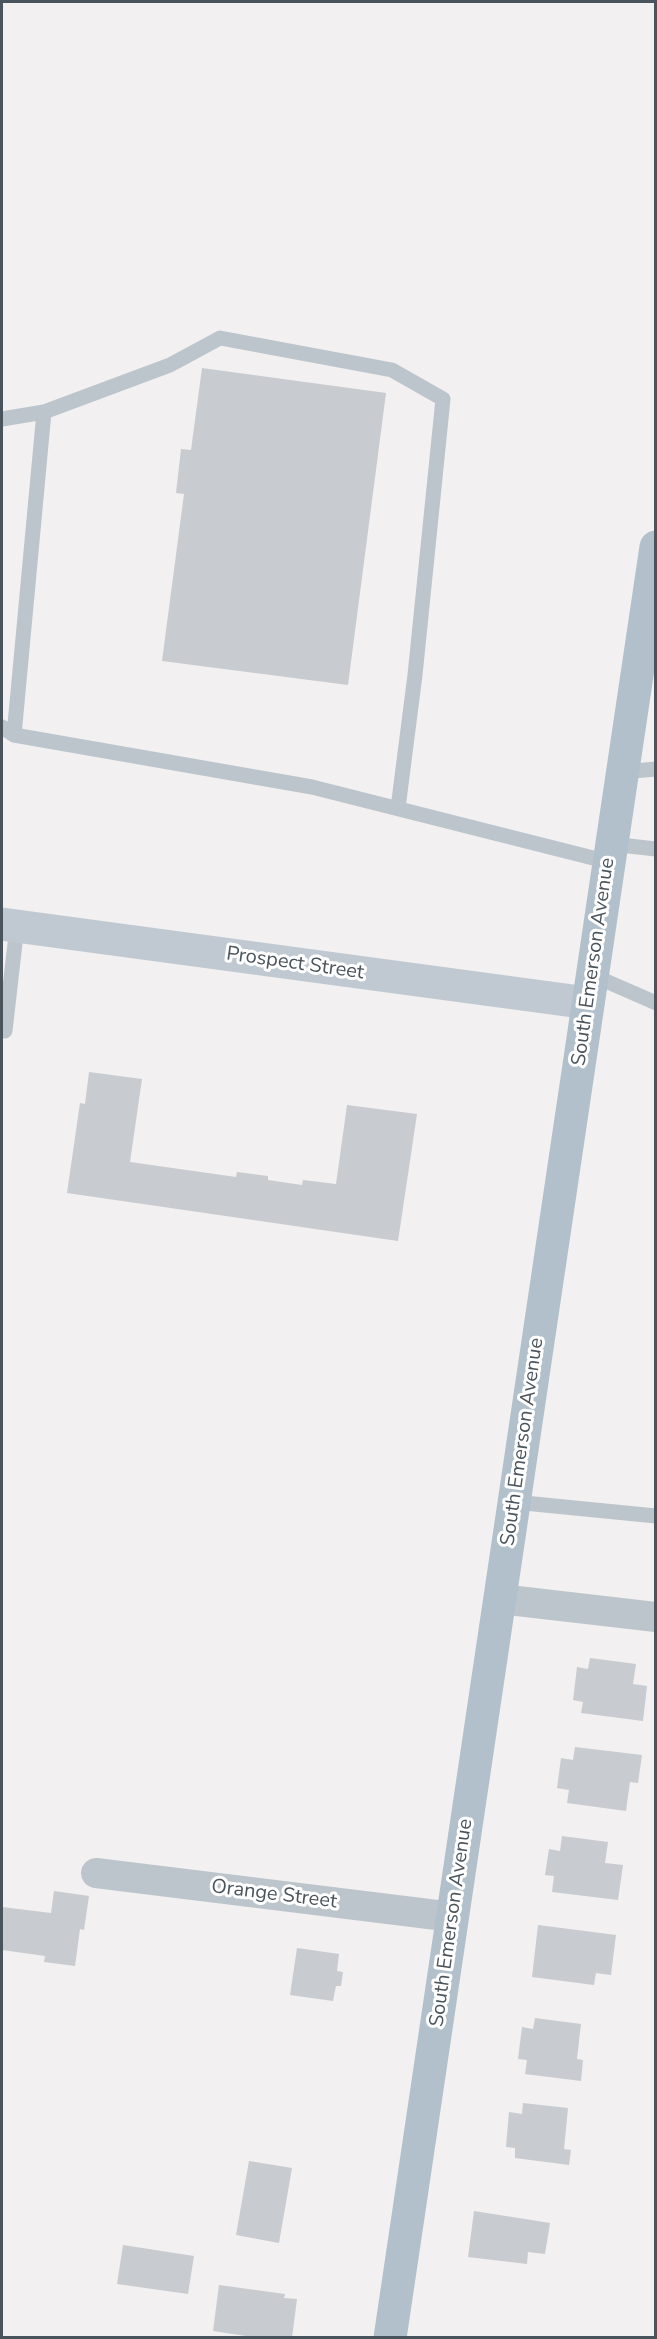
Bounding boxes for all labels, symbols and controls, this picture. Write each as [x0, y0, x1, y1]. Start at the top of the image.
street label: South Emerson Avenue [568, 856, 620, 1068]
street label: Prospect Street [225, 942, 365, 986]
street label: South Emerson Avenue [497, 1336, 549, 1548]
street label: South Emerson Avenue [426, 1817, 478, 2029]
street label: Orange Street [210, 1875, 338, 1915]

